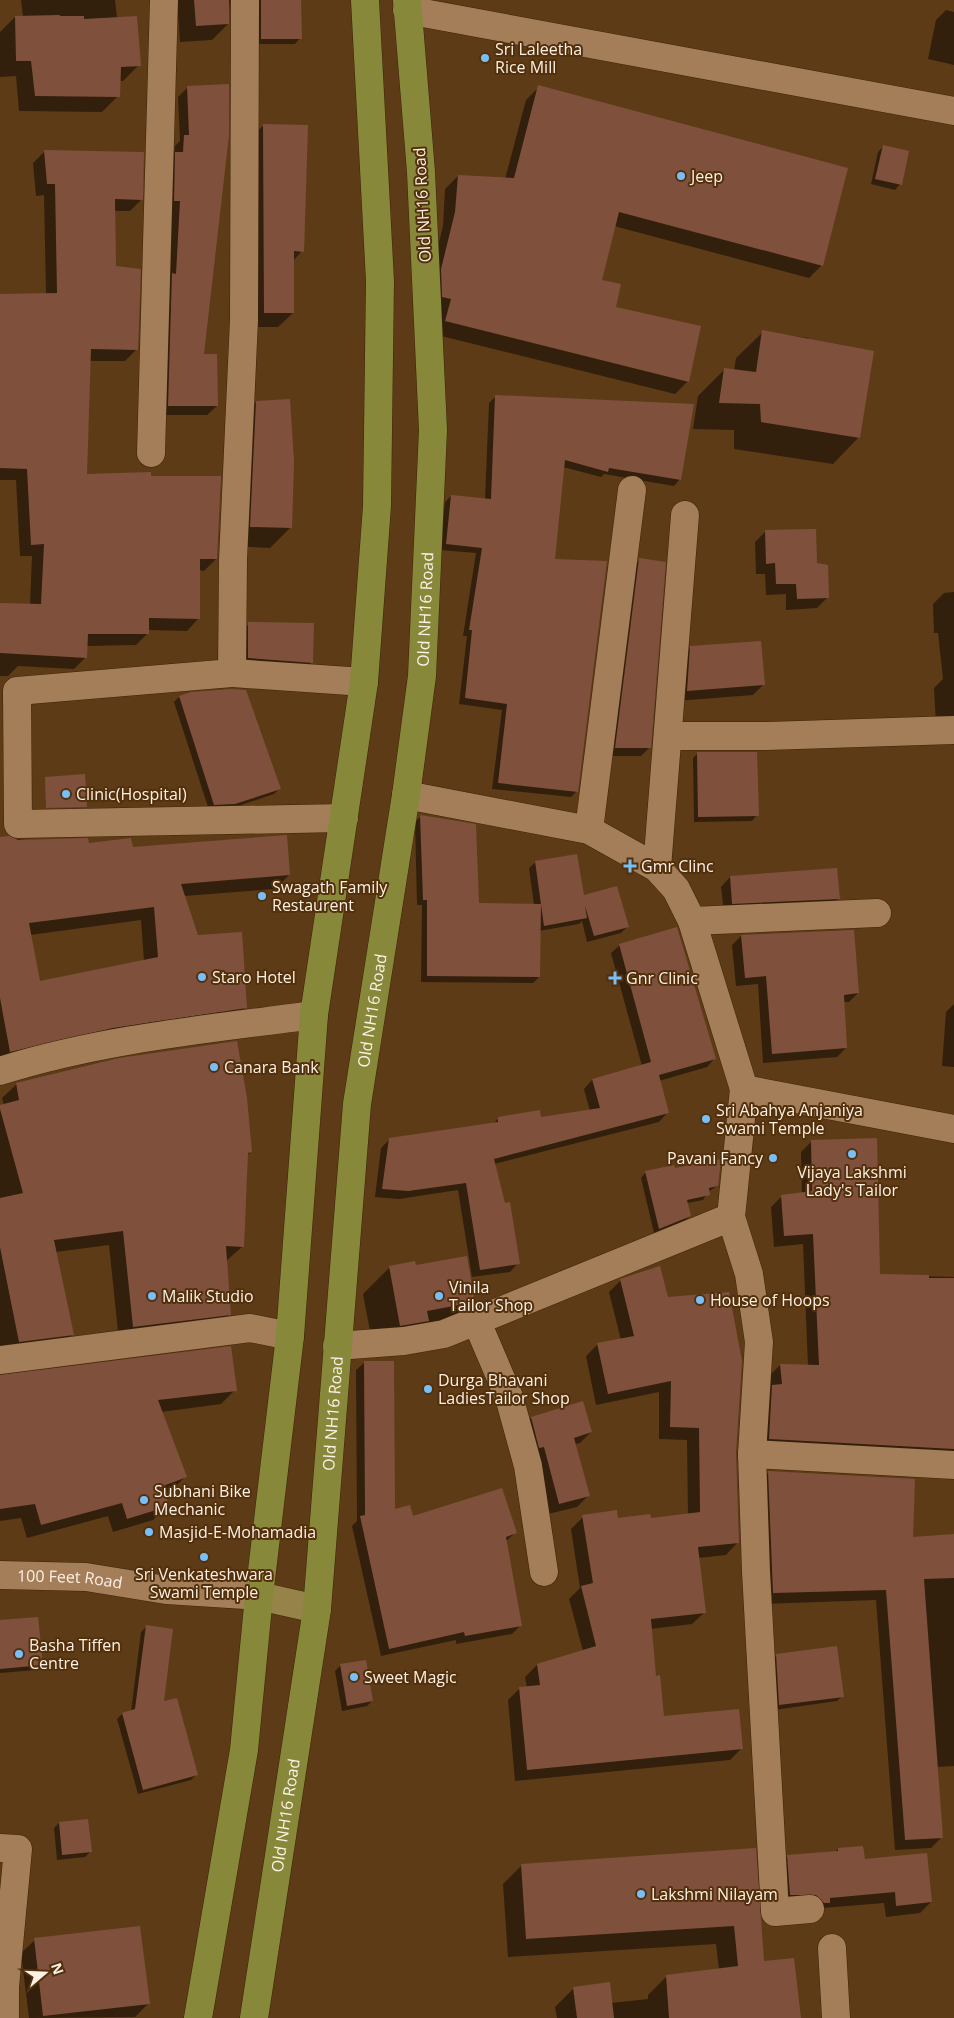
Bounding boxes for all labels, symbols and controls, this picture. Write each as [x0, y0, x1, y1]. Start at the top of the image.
place label: Sri Laleetha Rice Mill [495, 38, 582, 78]
marker: Sri Laleetha Rice Mill [479, 52, 491, 64]
street label: Old NH16 Road [408, 147, 436, 263]
place label: Jeep [689, 165, 723, 187]
marker: Jeep [675, 170, 687, 182]
street label: Old NH16 Road [411, 551, 439, 667]
place label: Clinic(Hospital) [76, 783, 187, 805]
marker: Clinic(Hospital) [60, 788, 72, 800]
place label: Gmr Clinc [641, 855, 714, 877]
marker: Gmr Clinc [623, 859, 637, 873]
place label: Swagath Family Restaurent [272, 876, 388, 916]
marker: Swagath Family Restaurent [256, 890, 268, 902]
street label: Old NH16 Road [352, 952, 392, 1069]
place label: Staro Hotel [212, 966, 296, 988]
place label: Gnr Clinic [626, 967, 698, 989]
marker: Staro Hotel [196, 971, 208, 983]
marker: Gnr Clinic [608, 971, 622, 985]
place label: Canara Bank [224, 1056, 319, 1078]
marker: Canara Bank [208, 1061, 220, 1073]
place label: Sri Abahya Anjaniya Swami Temple [716, 1099, 863, 1139]
marker: Sri Abahya Anjaniya Swami Temple [700, 1113, 712, 1125]
place label: Pavani Fancy [667, 1147, 764, 1169]
marker: Vijaya Lakshmi Lady's Tailor [846, 1148, 858, 1160]
marker: Pavani Fancy [767, 1152, 779, 1164]
place label: Vijaya Lakshmi Lady's Tailor [797, 1161, 907, 1201]
place label: Vinila Tailor Shop [449, 1276, 533, 1316]
place label: Malik Studio [162, 1285, 254, 1307]
place label: House of Hoops [710, 1289, 830, 1311]
marker: Malik Studio [146, 1290, 158, 1302]
marker: Vinila Tailor Shop [433, 1290, 445, 1302]
marker: House of Hoops [694, 1294, 706, 1306]
street label: Old NH16 Road [317, 1355, 348, 1472]
place label: Durga Bhavani LadiesTailor Shop [438, 1369, 570, 1409]
marker: Durga Bhavani LadiesTailor Shop [422, 1383, 434, 1395]
place label: Subhani Bike Mechanic [154, 1480, 251, 1520]
marker: Subhani Bike Mechanic [138, 1494, 150, 1506]
place label: Masjid-E-Mohamadia [159, 1521, 316, 1543]
marker: Masjid-E-Mohamadia [143, 1526, 155, 1538]
marker: Sri Venkateshwara Swami Temple [198, 1551, 210, 1563]
place label: Sri Venkateshwara Swami Temple [135, 1563, 273, 1603]
street label: 100 Feet Road [17, 1564, 124, 1594]
place label: Basha Tiffen Centre [29, 1634, 121, 1674]
marker: Basha Tiffen Centre [13, 1648, 25, 1660]
place label: Sweet Magic [364, 1666, 457, 1688]
marker: Sweet Magic [348, 1671, 360, 1683]
street label: Old NH16 Road [266, 1757, 305, 1874]
place label: Lakshmi Nilayam [651, 1883, 778, 1905]
marker: Lakshmi Nilayam [635, 1888, 647, 1900]
north arrow [20, 1948, 70, 1998]
text: N [47, 1960, 69, 1977]

